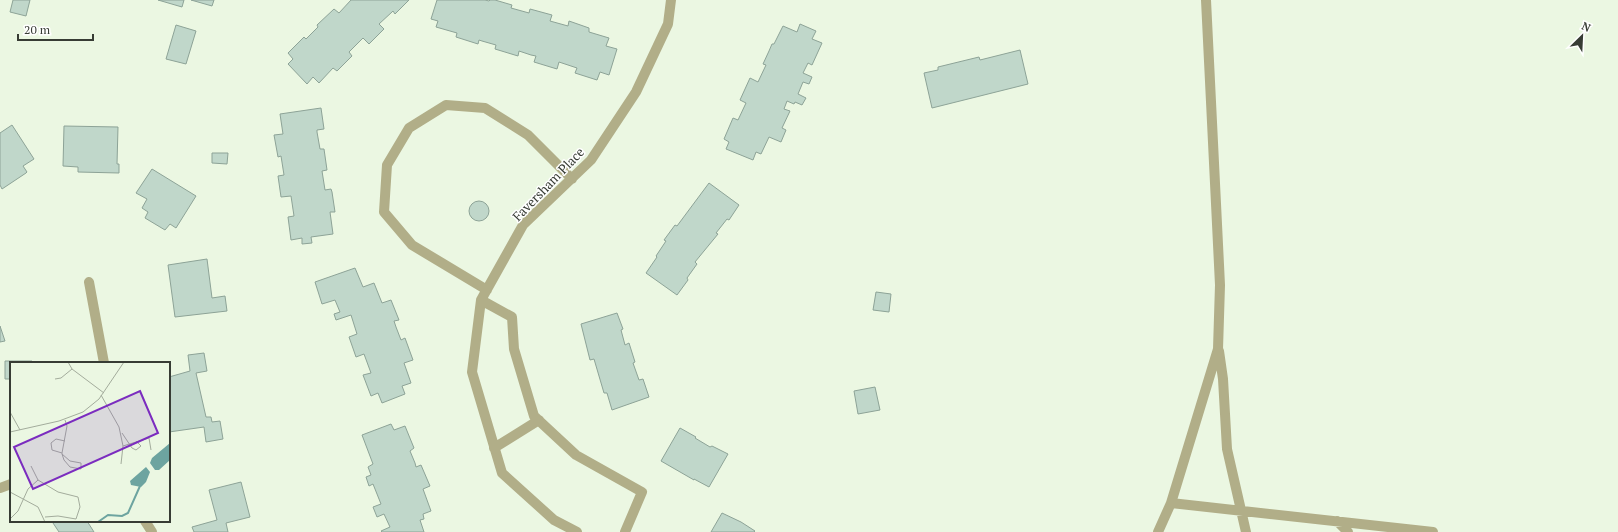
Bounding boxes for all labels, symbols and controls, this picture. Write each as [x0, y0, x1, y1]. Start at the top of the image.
scale bar [18, 16, 93, 42]
north arrow [1562, 16, 1602, 56]
text: N [1579, 19, 1593, 35]
text: 20 m [24, 22, 51, 37]
street label: Faversham Place [508, 143, 588, 225]
inset map [10, 362, 170, 522]

